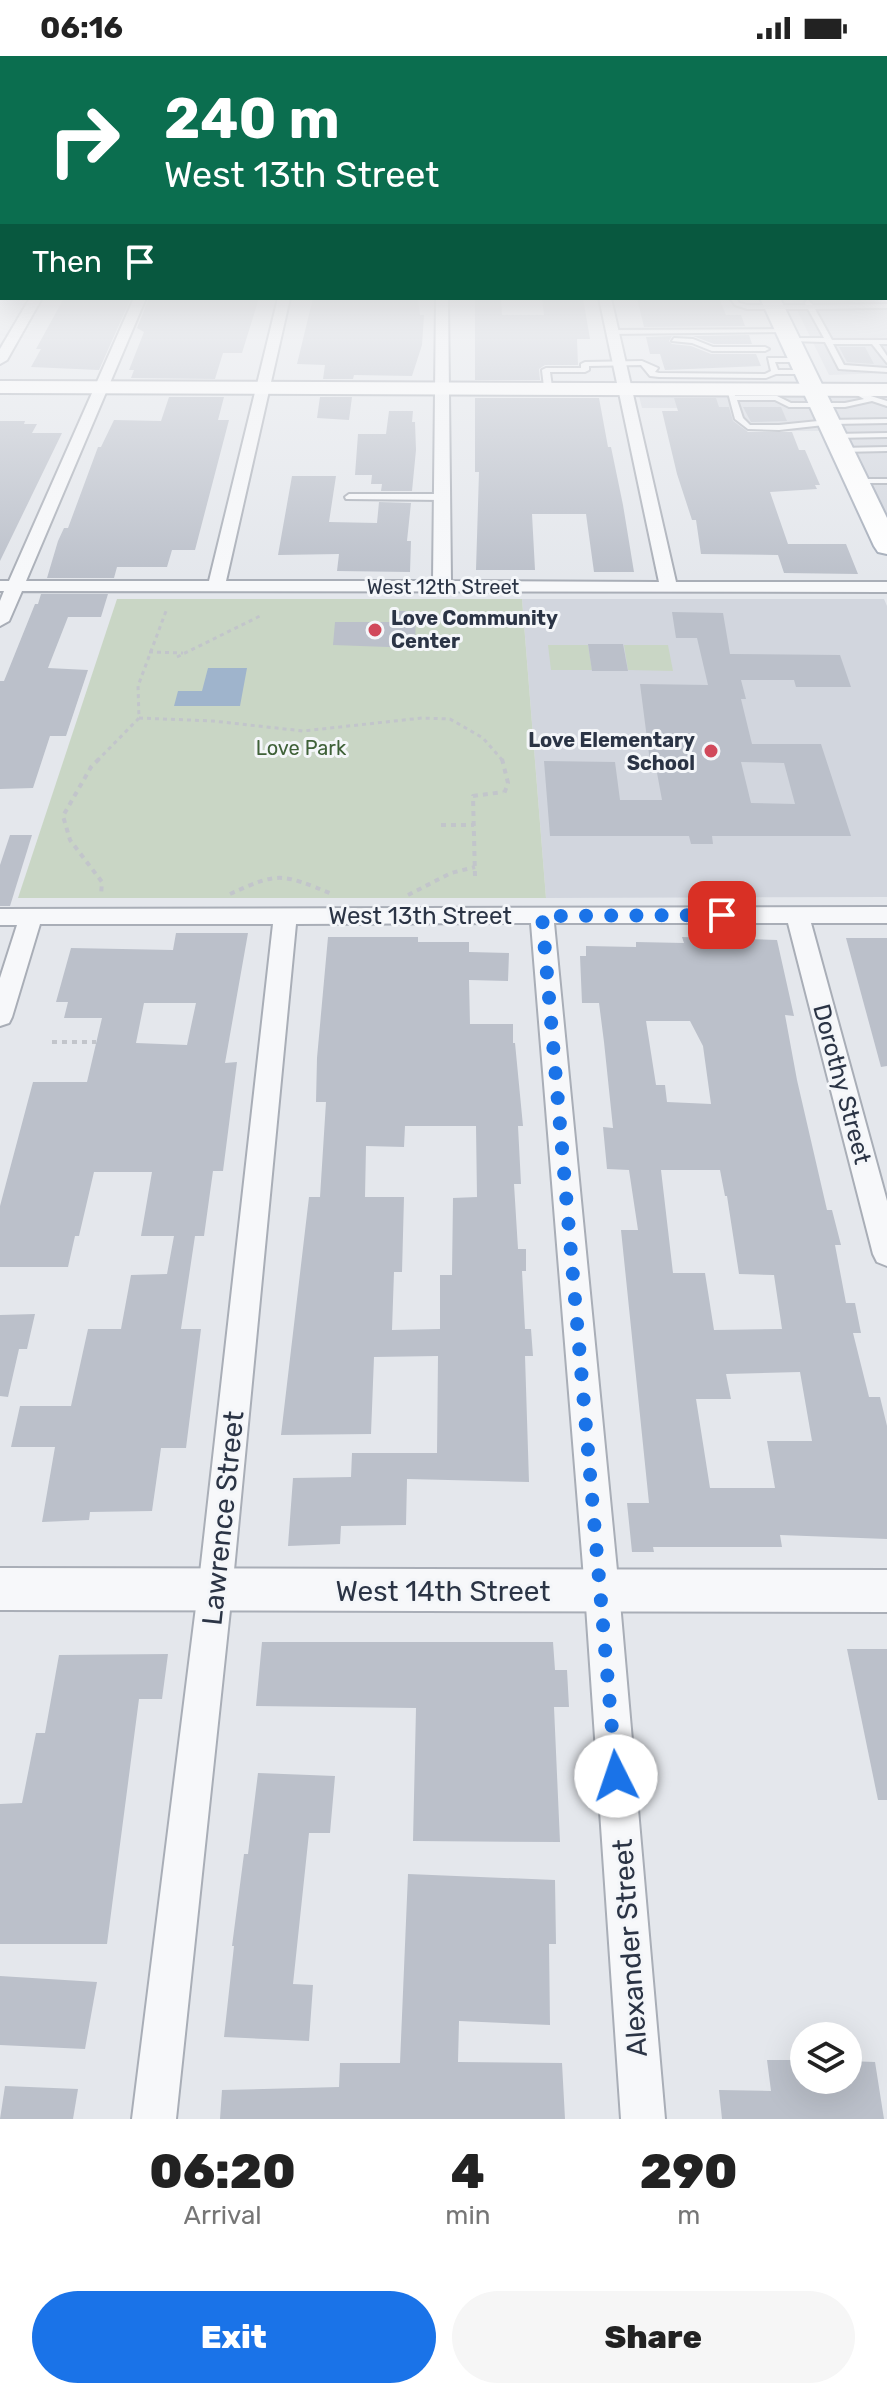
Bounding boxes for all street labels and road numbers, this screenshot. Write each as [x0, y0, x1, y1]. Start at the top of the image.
street label: West 12th Street [367, 575, 520, 599]
street label: West 13th Street [328, 902, 512, 930]
street label: Dorothy Street [807, 1001, 877, 1167]
street label: Lawrence Street [195, 1409, 251, 1627]
street label: West 14th Street [336, 1575, 550, 1608]
street label: Alexander Street [606, 1838, 654, 2058]

